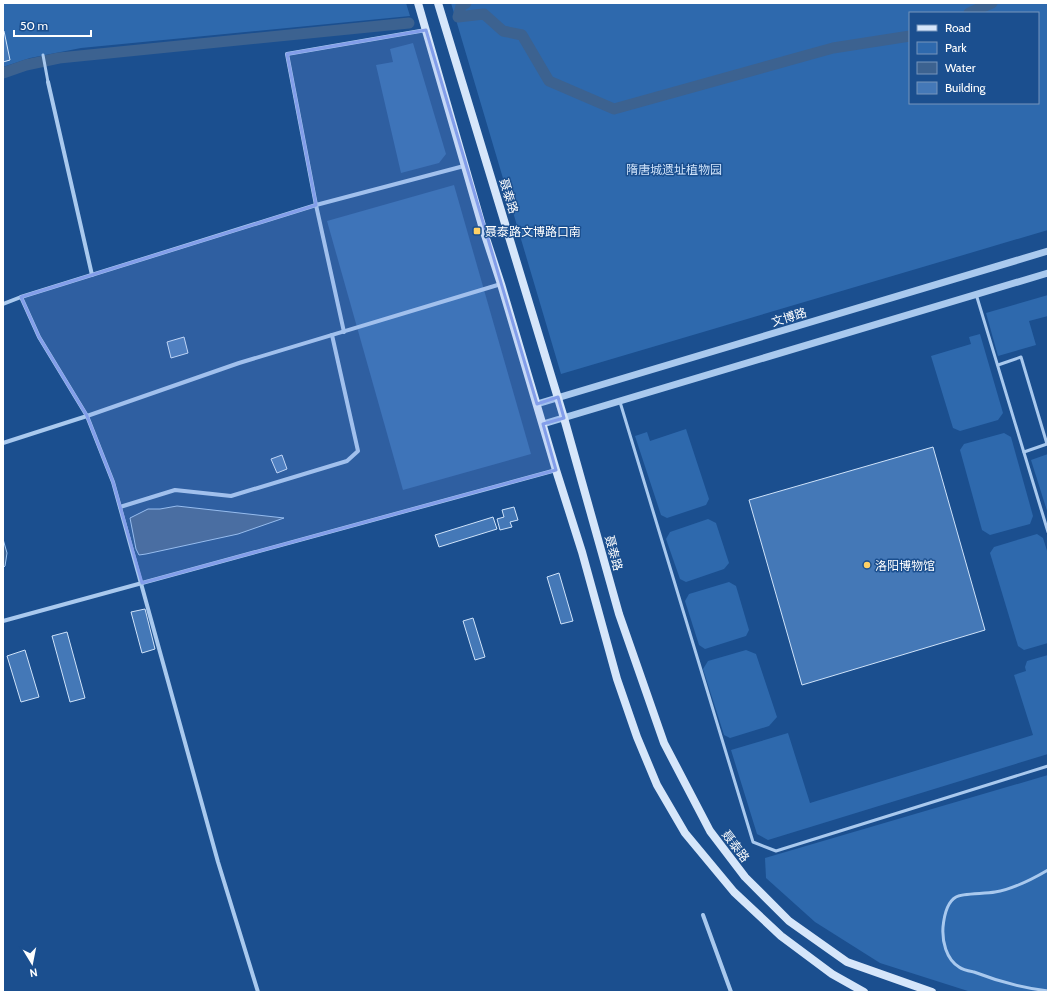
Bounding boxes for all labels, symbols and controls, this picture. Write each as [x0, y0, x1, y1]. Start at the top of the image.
scale bar [14, 12, 91, 38]
legend [909, 12, 1039, 104]
text: 50 m [20, 18, 48, 33]
text: Road [945, 20, 971, 35]
text: Park [945, 40, 967, 55]
text: Water [945, 60, 976, 75]
text: Building [945, 80, 987, 95]
park label: 隋唐城遗址植物园 [626, 162, 722, 177]
street label: 聂泰路 [497, 177, 521, 215]
place label: 聂泰路文博路口南 [485, 224, 581, 239]
marker: 聂泰路文博路口南 [472, 226, 482, 236]
street label: 文博路 [770, 305, 808, 329]
street label: 聂泰路 [602, 534, 626, 572]
place label: 洛阳博物馆 [875, 558, 935, 573]
marker: 洛阳博物馆 [862, 560, 872, 570]
street label: 聂泰路 [719, 827, 753, 865]
north arrow [12, 943, 52, 983]
text: N [29, 965, 39, 980]

